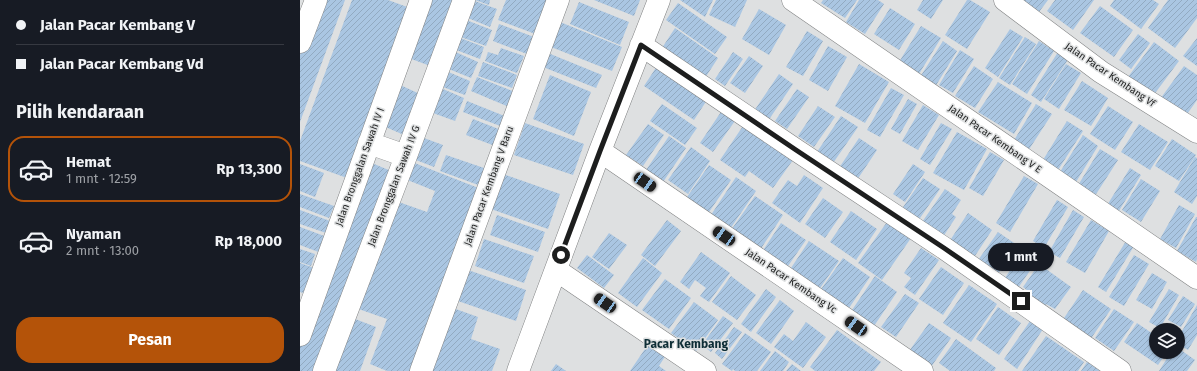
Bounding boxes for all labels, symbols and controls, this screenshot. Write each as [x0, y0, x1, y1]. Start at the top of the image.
text: Jalan Pacar Kembang V [40, 16, 195, 34]
street label: Jalan Pacar Kembang Vf [1063, 40, 1158, 110]
text: Jalan Pacar Kembang Vd [40, 55, 204, 73]
text: Pilih kendaraan [16, 101, 144, 123]
street label: Jalan Pacar Kembang V E [946, 102, 1044, 176]
street label: Jalan Bronggalan Sawah IV I [333, 106, 387, 228]
street label: Jalan Bronggalan Sawah IV G [365, 124, 423, 248]
street label: Jalan Pacar Kembang V Baru [462, 124, 516, 248]
icon: car [18, 151, 54, 187]
text: Hemat [66, 153, 111, 171]
text: Rp 13,300 [216, 160, 282, 178]
car [632, 170, 658, 194]
text: 1 mnt · 12:59 [66, 171, 137, 186]
icon: car [18, 223, 54, 259]
car [711, 224, 737, 248]
text: Nyaman [66, 225, 121, 243]
text: Rp 18,000 [215, 232, 282, 250]
text: 2 mnt · 13:00 [66, 243, 139, 258]
callout: 1 mnt [988, 243, 1054, 271]
route start [552, 246, 570, 264]
street label: Jalan Pacar Kembang Vc [743, 246, 839, 316]
text: 1 mnt [1005, 249, 1037, 264]
car [592, 291, 618, 315]
route end [1012, 292, 1030, 310]
car [843, 314, 869, 338]
button: Pesan [16, 317, 284, 363]
map controls [1149, 323, 1185, 359]
button: layers [1149, 323, 1185, 359]
district label: Pacar Kembang [644, 337, 729, 351]

